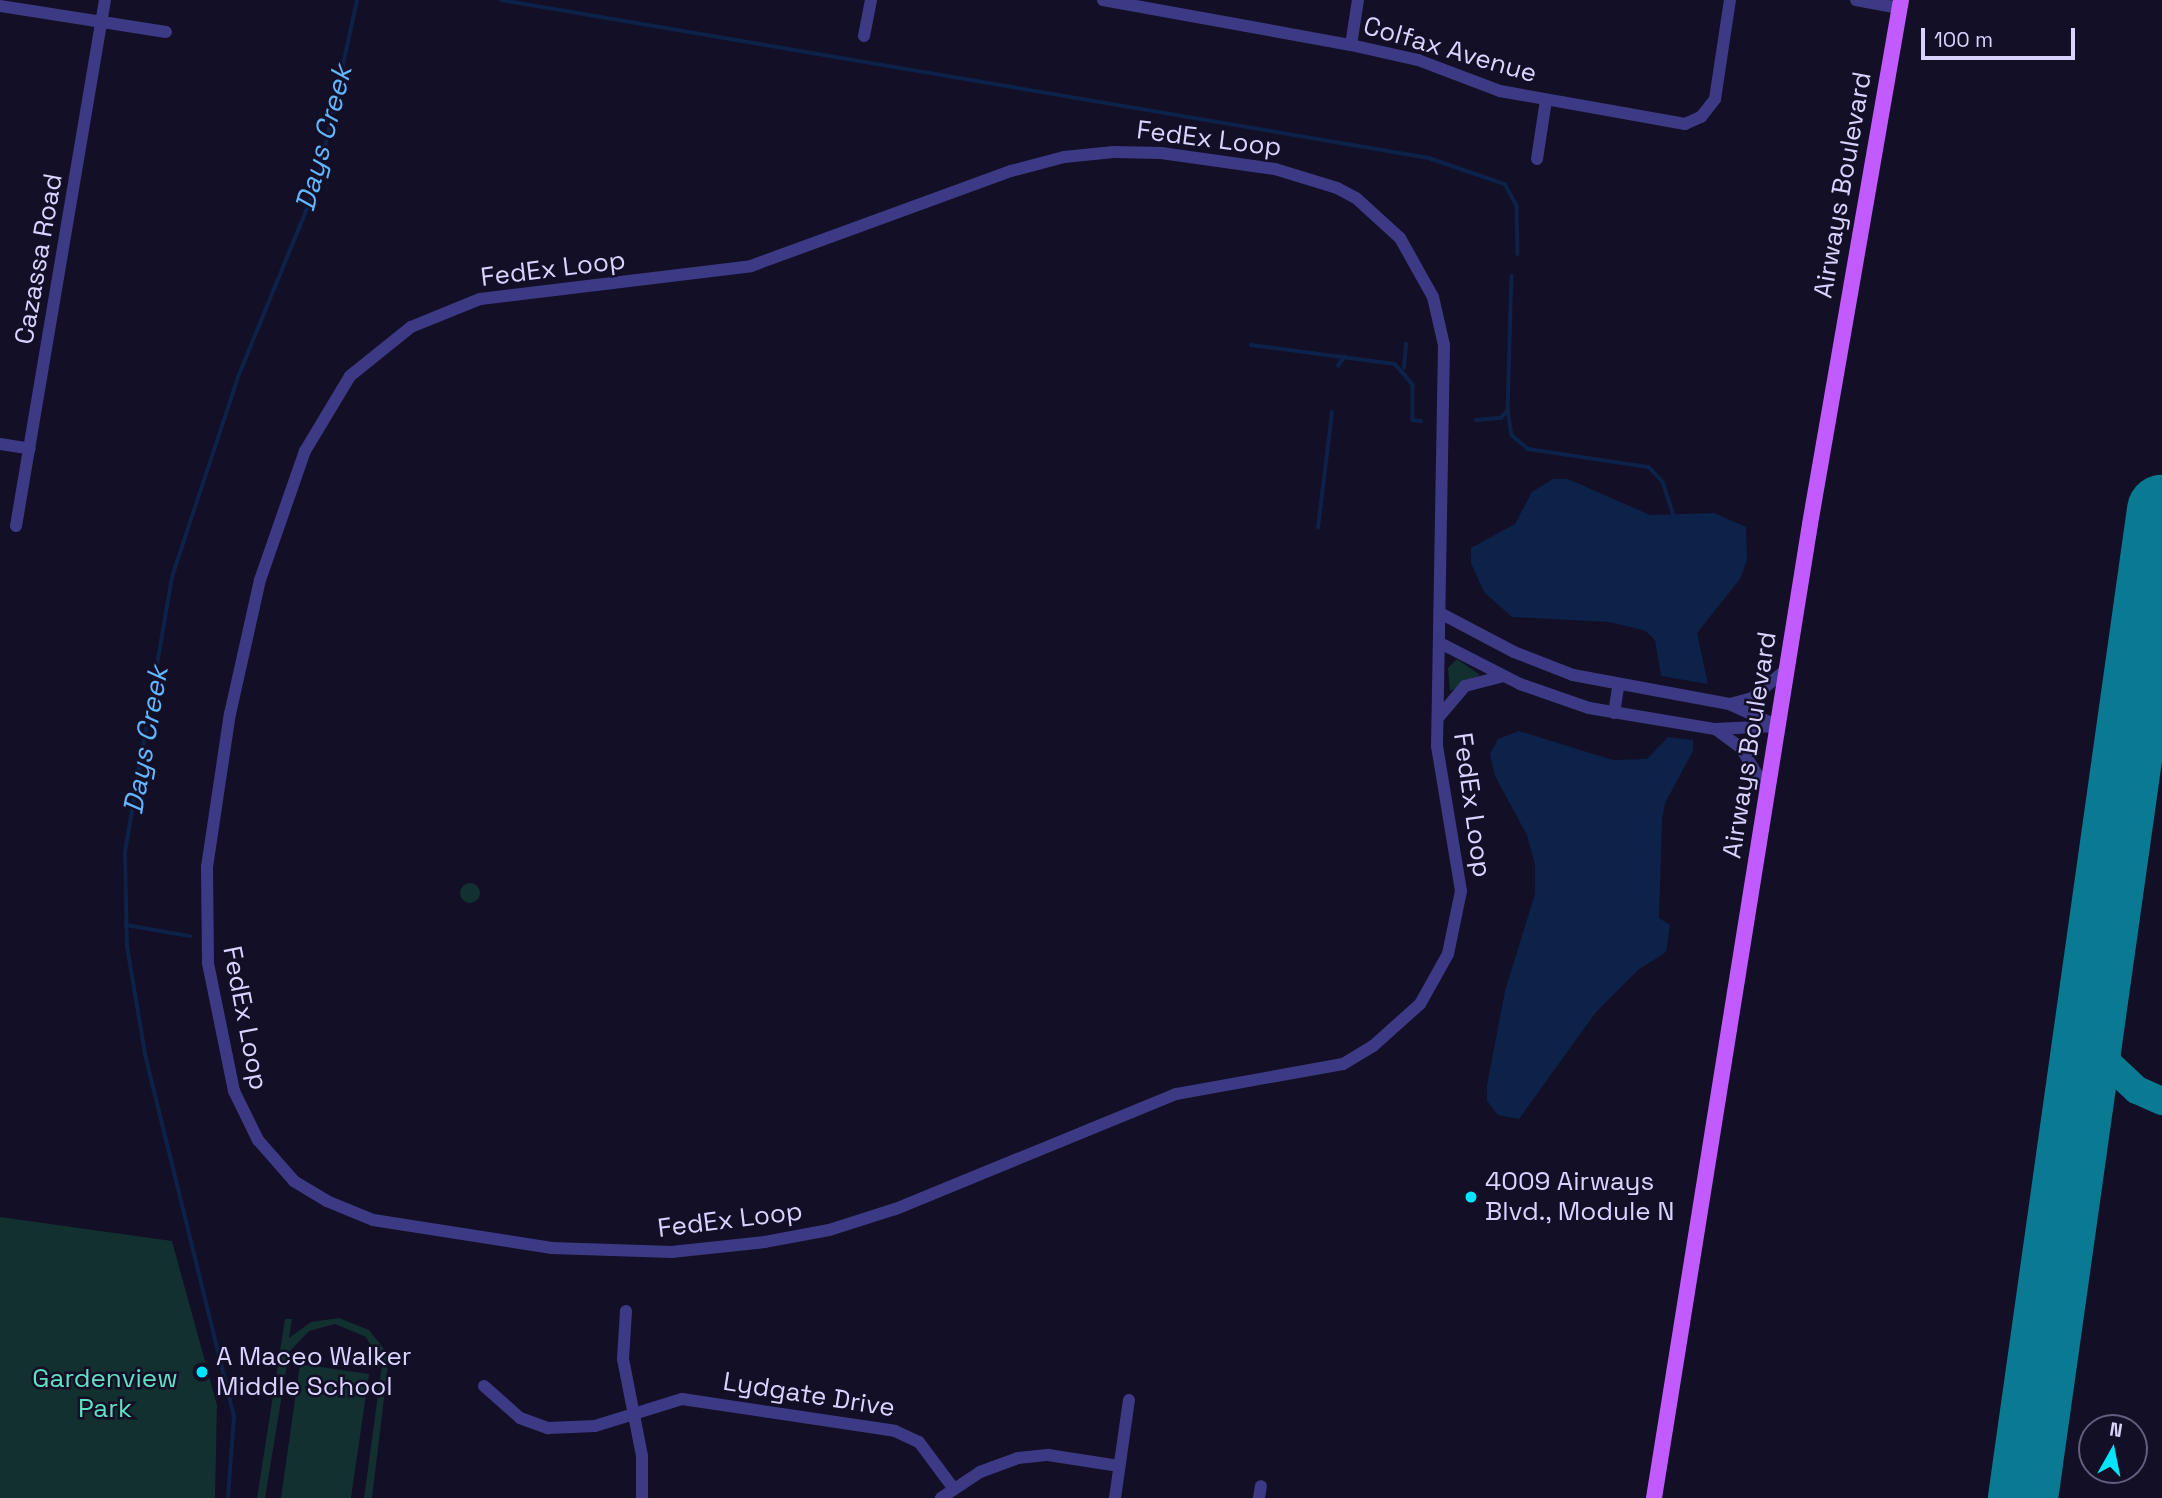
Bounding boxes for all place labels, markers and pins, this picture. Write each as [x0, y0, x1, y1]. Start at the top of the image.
place label: 4009 Airways Blvd., Module N [1485, 1166, 1675, 1228]
marker: 4009 Airways Blvd., Module N [1463, 1189, 1479, 1205]
place label: A Maceo Walker Middle School [216, 1341, 412, 1402]
marker: A Maceo Walker Middle School [194, 1364, 210, 1380]

